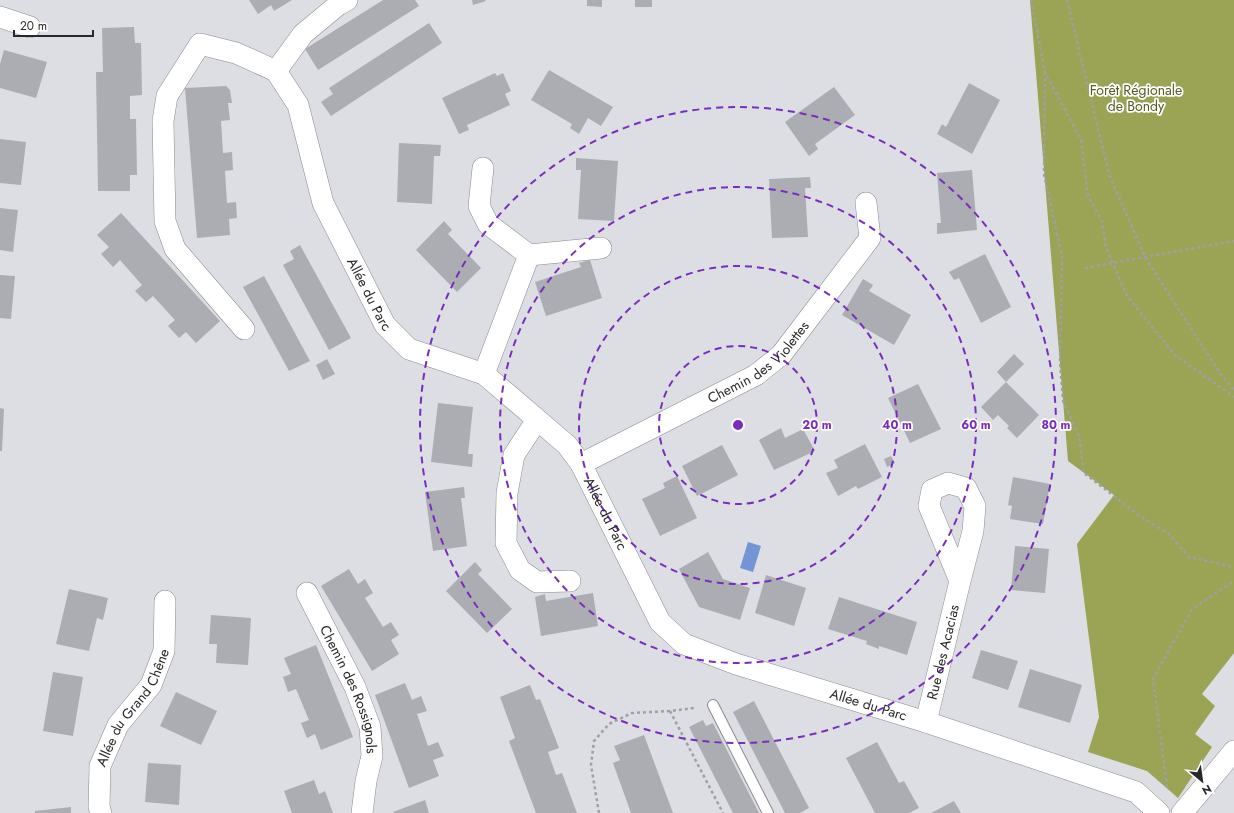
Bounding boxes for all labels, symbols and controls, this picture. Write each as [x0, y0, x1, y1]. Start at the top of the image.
scale bar [14, 12, 93, 38]
text: 20 m [20, 17, 47, 35]
park label: Forêt Régionale de Bondy [1090, 80, 1182, 116]
street label: Allée du Parc [342, 254, 395, 335]
street label: Chemin des Violettes [704, 316, 814, 408]
text: 20 m [802, 416, 832, 434]
text: 40 m [882, 416, 912, 434]
text: 60 m [961, 416, 991, 434]
text: 80 m [1042, 416, 1071, 434]
centre of rings [731, 418, 745, 432]
street label: Allée du Parc [579, 474, 632, 553]
street label: Rue des Acacias [922, 602, 964, 702]
street label: Chemin des Rossignols [315, 622, 382, 755]
street label: Allée du Grand Chêne [91, 646, 174, 770]
street label: Allée du Parc [828, 683, 909, 726]
north arrow [1182, 761, 1222, 801]
text: N [1199, 781, 1215, 799]

